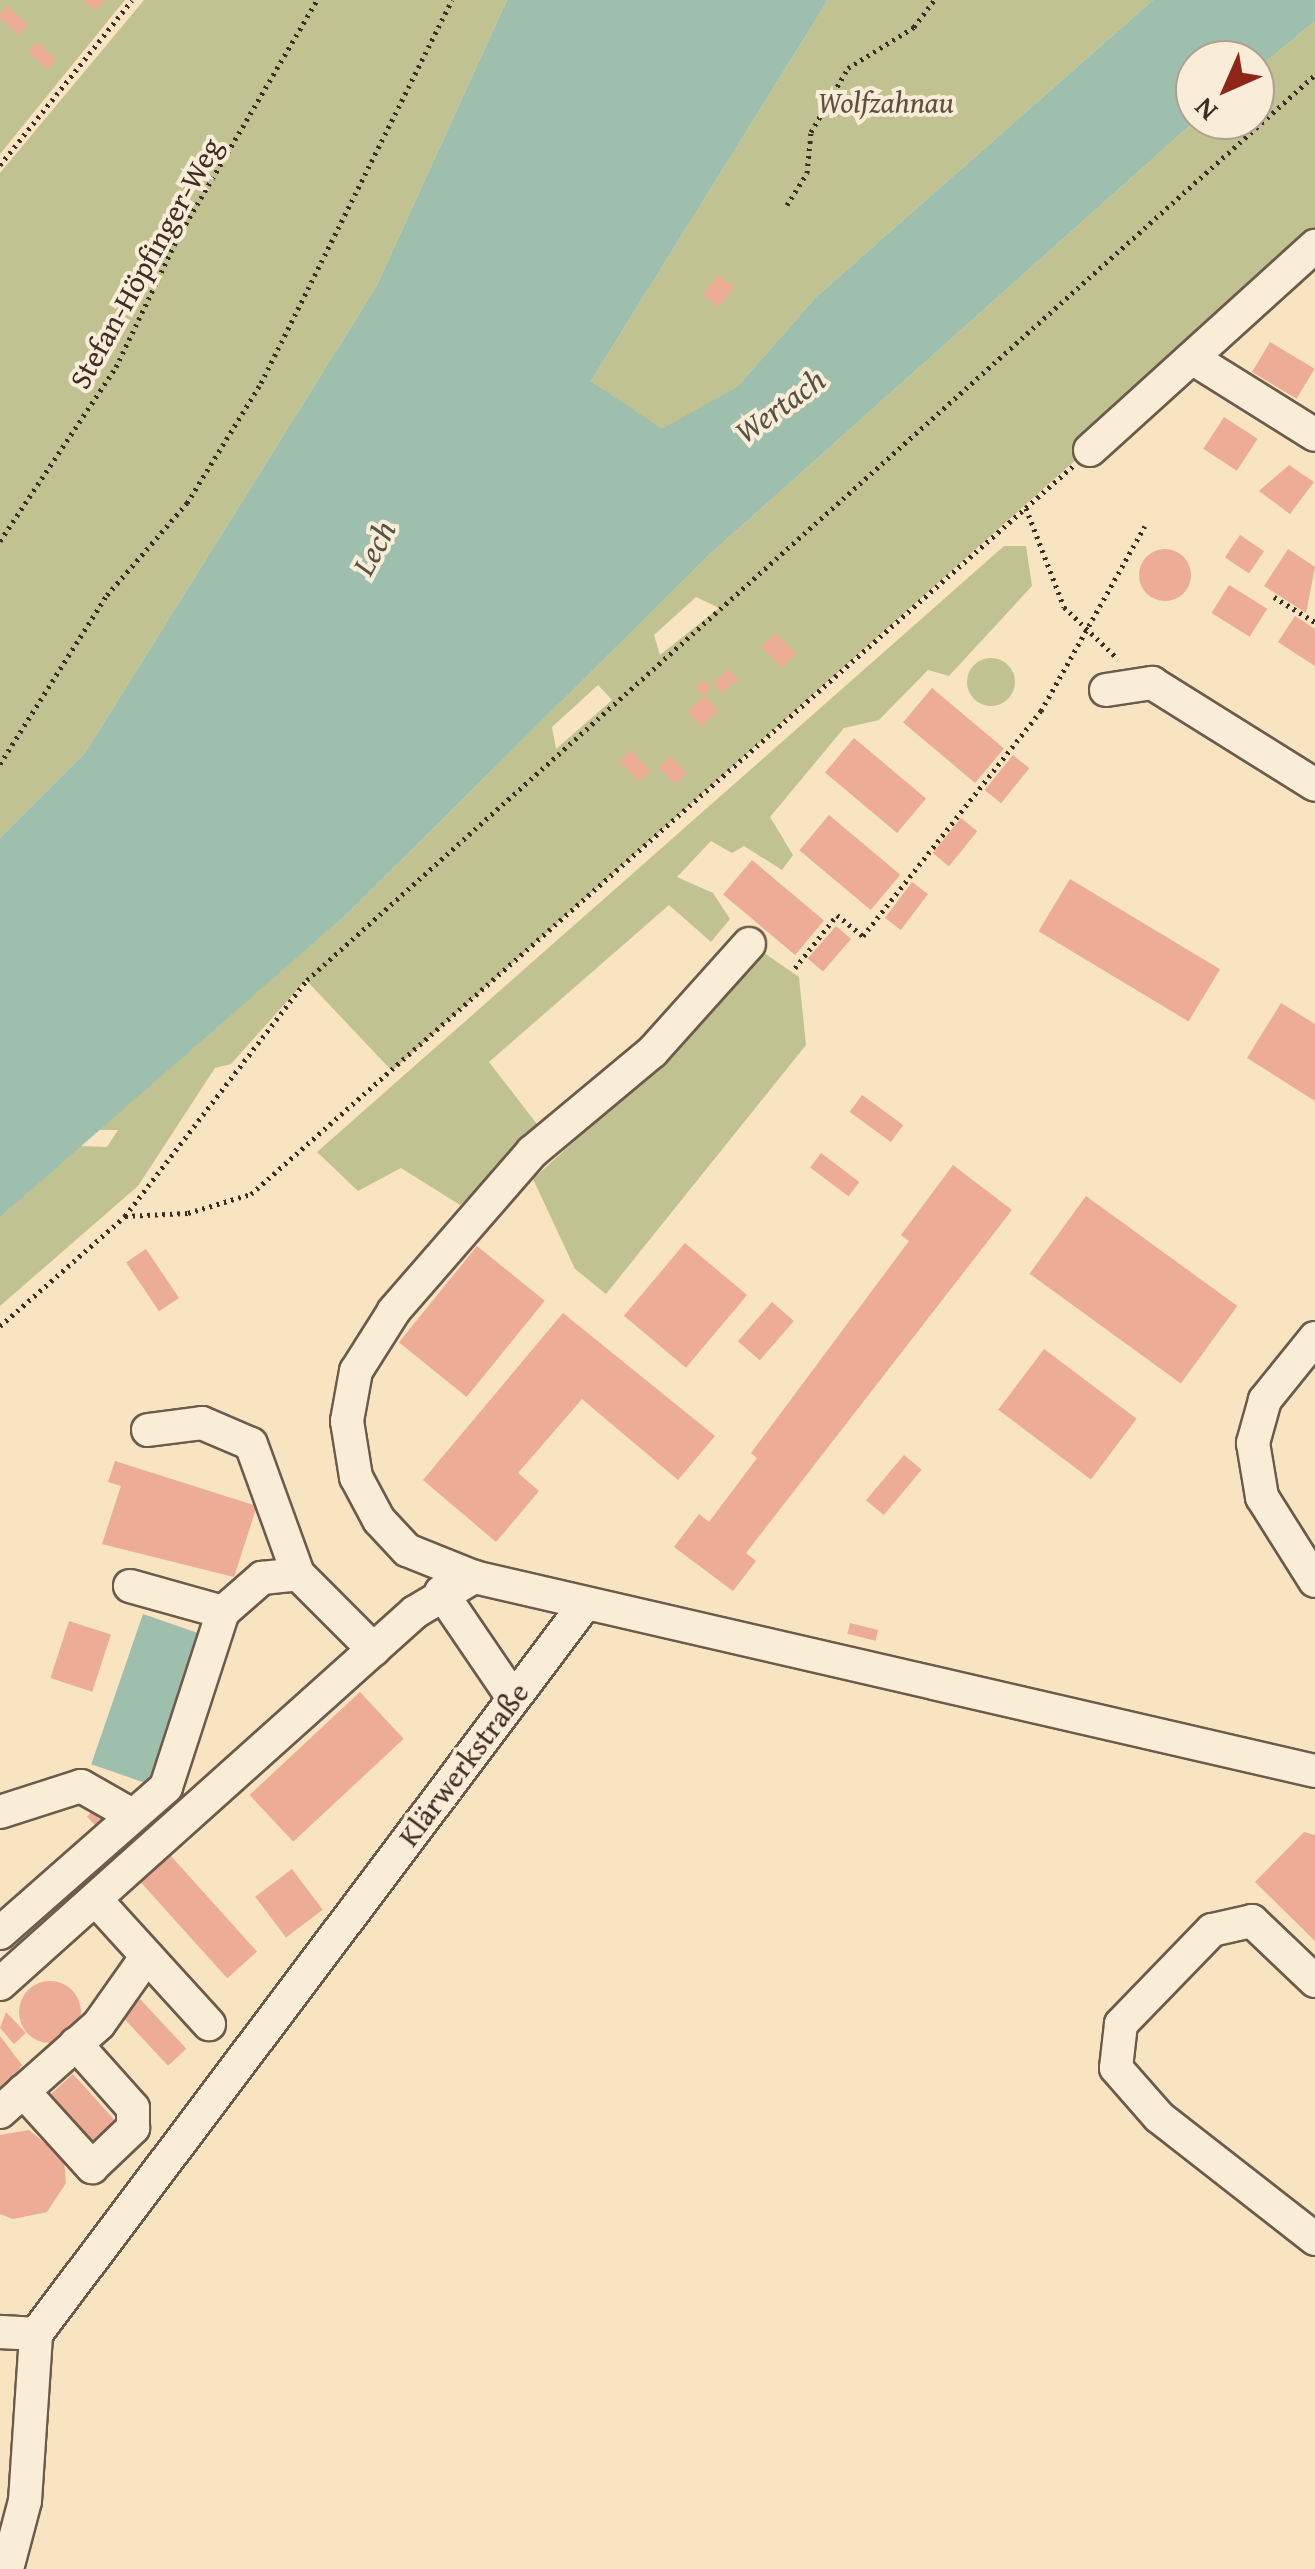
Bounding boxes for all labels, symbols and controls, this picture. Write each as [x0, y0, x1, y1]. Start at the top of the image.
north arrow [1175, 40, 1275, 140]
park label: Wolfzahnau [818, 84, 954, 120]
text: N [1184, 89, 1226, 131]
street label: Stefan-Höpfinger-Weg [61, 131, 229, 395]
water label: Wertach [727, 360, 833, 452]
water label: Lech [344, 514, 404, 582]
street label: Klärwerkstraße [390, 1675, 536, 1853]

